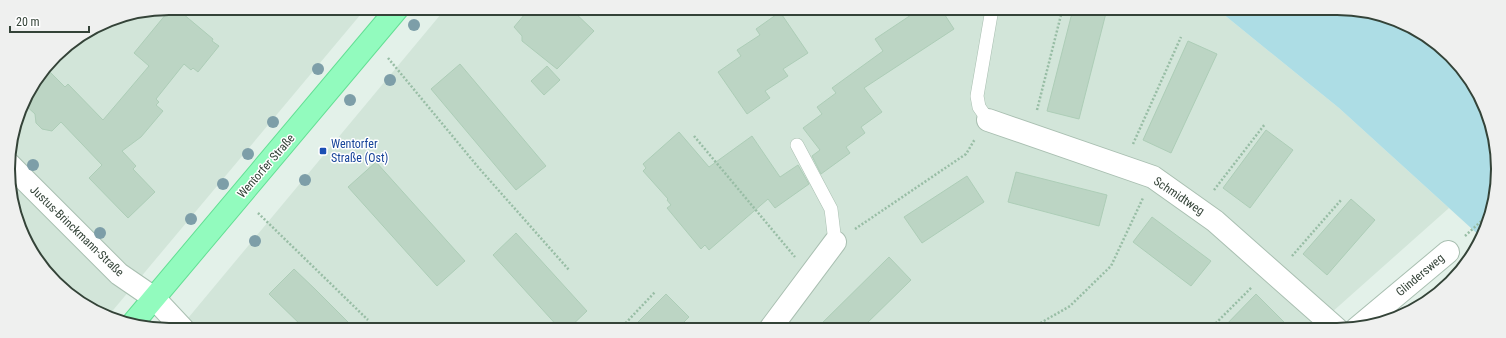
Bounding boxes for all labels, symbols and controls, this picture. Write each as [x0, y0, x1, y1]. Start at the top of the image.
scale bar [10, 8, 89, 34]
text: 20 m [16, 15, 40, 29]
street label: Wentorfer Straße [234, 131, 298, 201]
place label: Wentorfer Straße (Ost) [331, 137, 388, 165]
marker: Wentorfer Straße (Ost) [318, 146, 328, 156]
street label: Schmidtweg [1151, 174, 1207, 218]
street label: Justus-Brinckmann-Straße [27, 183, 127, 280]
street label: Glindersweg [1393, 251, 1447, 299]

